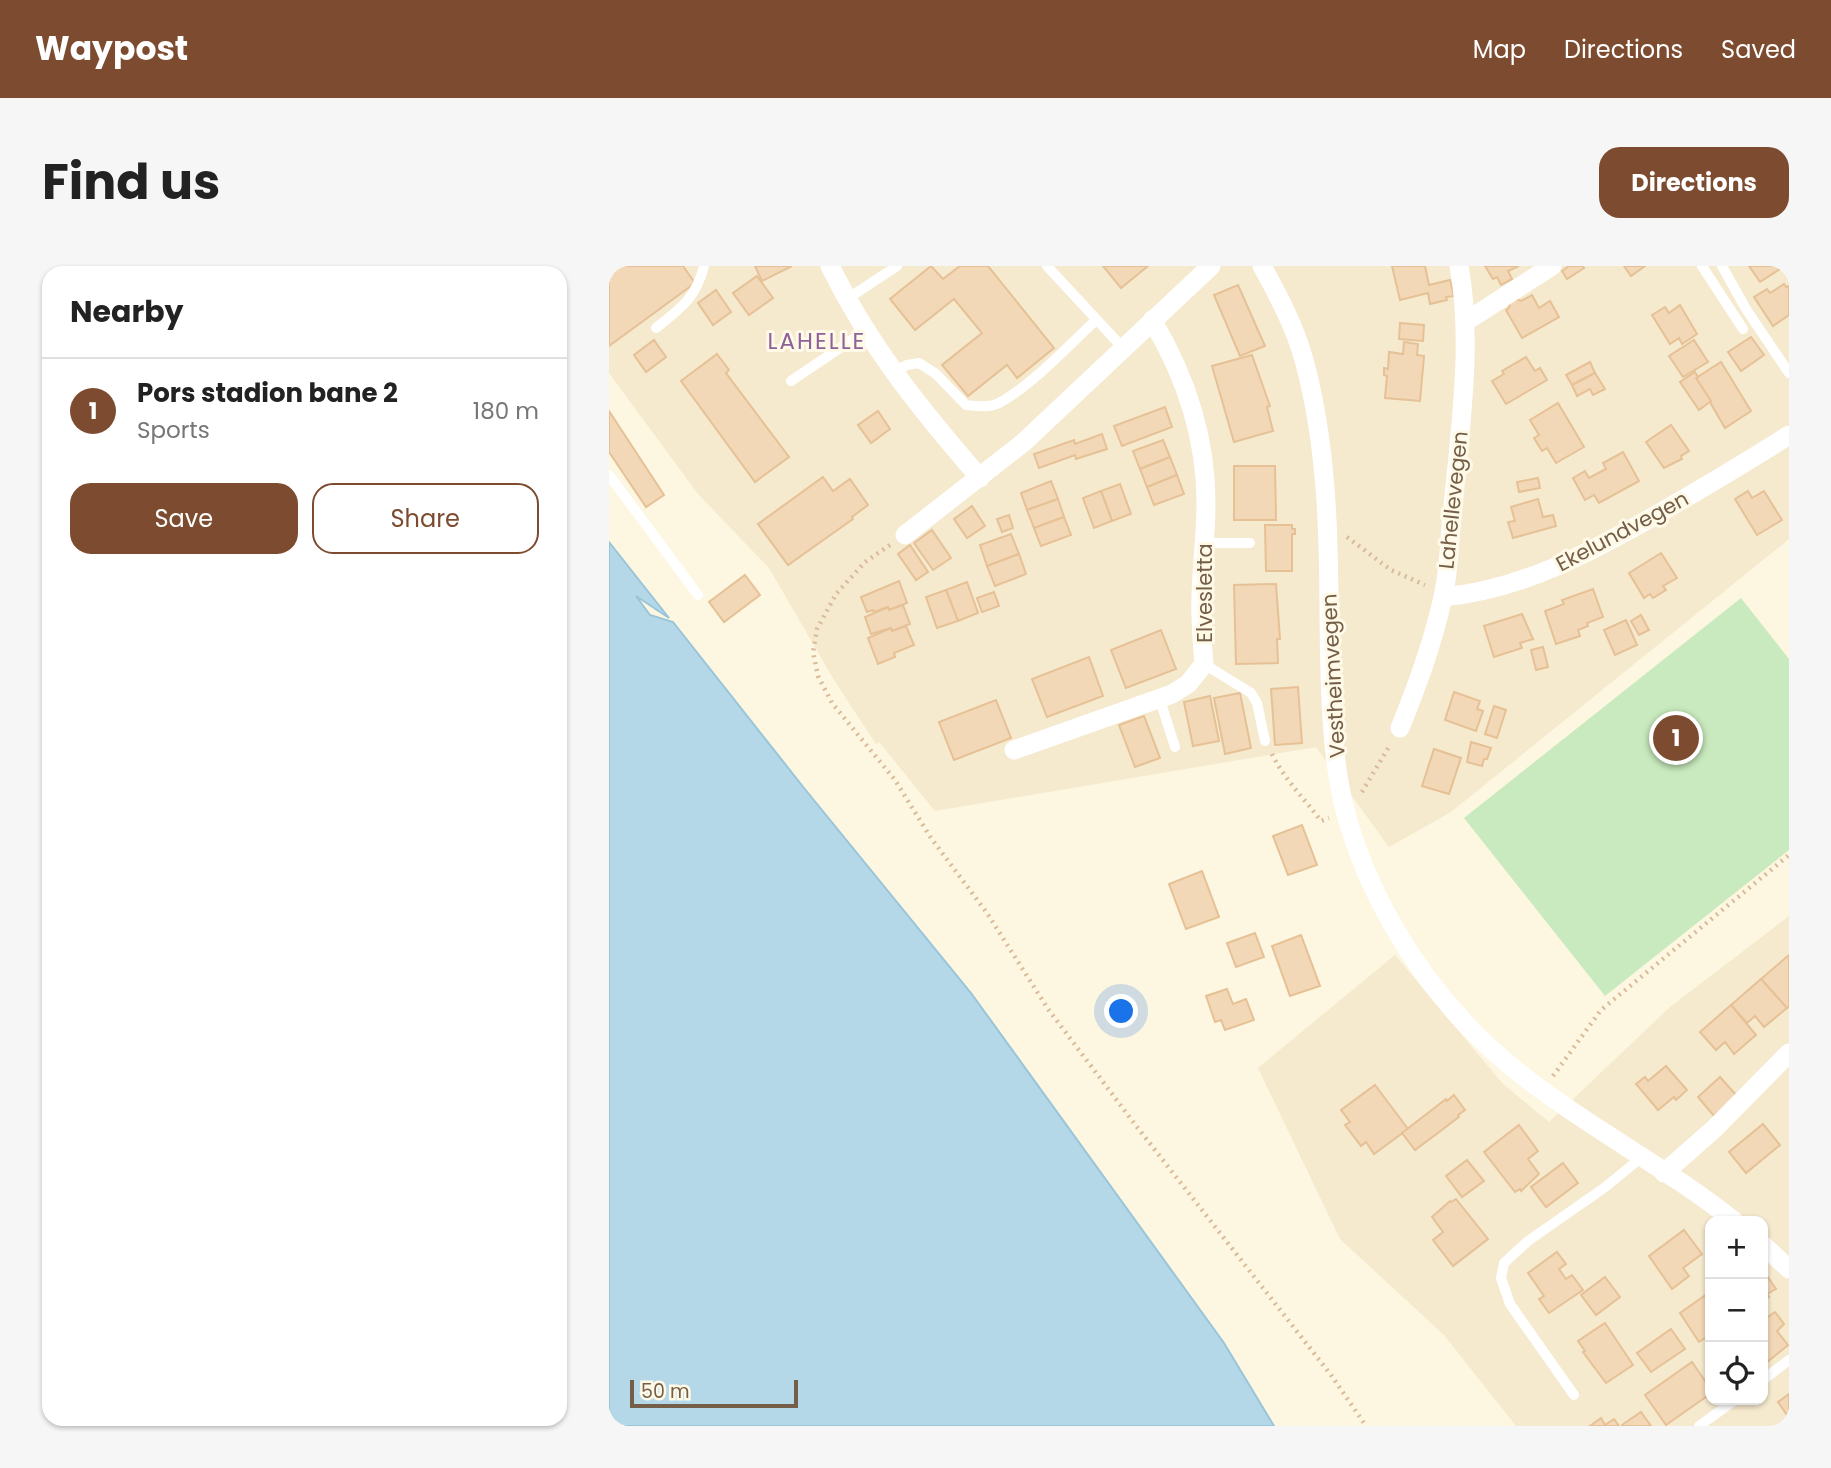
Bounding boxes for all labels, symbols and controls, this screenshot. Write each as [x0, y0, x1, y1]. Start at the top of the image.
text: Waypost [35, 25, 188, 72]
text: Map [1473, 33, 1526, 66]
text: Directions [1564, 33, 1683, 66]
text: Saved [1721, 33, 1796, 66]
button: Directions [1599, 147, 1789, 218]
text: Find us [42, 148, 220, 216]
text: Nearby [70, 290, 184, 333]
district label: LAHELLE [768, 325, 866, 357]
text: Pors stadion bane 2 [137, 375, 398, 411]
text: 1 [89, 395, 97, 427]
text: 180 m [473, 395, 539, 427]
text: Sports [137, 414, 210, 446]
street label: Lahellevegen [1431, 430, 1475, 570]
button: Save [70, 483, 298, 554]
button: Share [312, 483, 539, 554]
street label: Ekelundvegen [1551, 484, 1693, 578]
street label: Elvesletta [1190, 543, 1219, 643]
street label: Vestheimvegen [1314, 593, 1352, 759]
pin: 1 [1653, 712, 1699, 764]
your location [1104, 994, 1138, 1028]
map controls [1705, 1216, 1768, 1405]
button: + [1705, 1216, 1768, 1279]
button: − [1705, 1279, 1768, 1342]
button: locate [1705, 1342, 1768, 1405]
scale bar [630, 1377, 798, 1409]
text: 50 m [641, 1378, 690, 1405]

